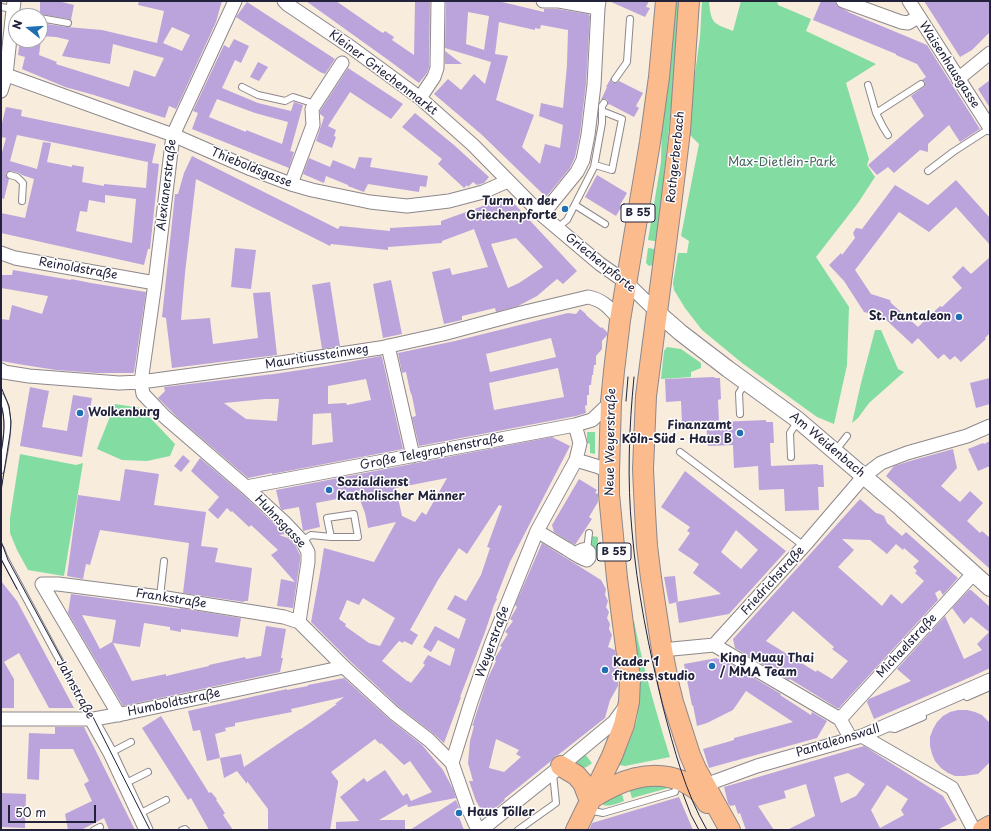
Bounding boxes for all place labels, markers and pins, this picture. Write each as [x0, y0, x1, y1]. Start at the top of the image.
place label: Turm an der Griechenpforte [466, 195, 557, 223]
marker: Turm an der Griechenpforte [560, 204, 570, 214]
place label: St. Pantaleon [869, 310, 951, 324]
marker: St. Pantaleon [954, 312, 964, 322]
place label: Wolkenburg [88, 406, 160, 420]
marker: Wolkenburg [75, 408, 85, 418]
place label: Finanzamt Köln-Süd - Haus B [622, 419, 732, 447]
marker: Finanzamt Köln-Süd - Haus B [735, 428, 745, 438]
place label: Sozialdienst Katholischer Männer [337, 476, 465, 504]
marker: Sozialdienst Katholischer Männer [324, 485, 334, 495]
place label: King Muay Thai / MMA Team [720, 652, 814, 680]
place label: Kader 1 fitness studio [613, 656, 695, 684]
marker: King Muay Thai / MMA Team [707, 661, 717, 671]
marker: Kader 1 fitness studio [600, 665, 610, 675]
place label: Haus Töller [467, 806, 535, 820]
marker: Haus Töller [454, 808, 464, 818]

